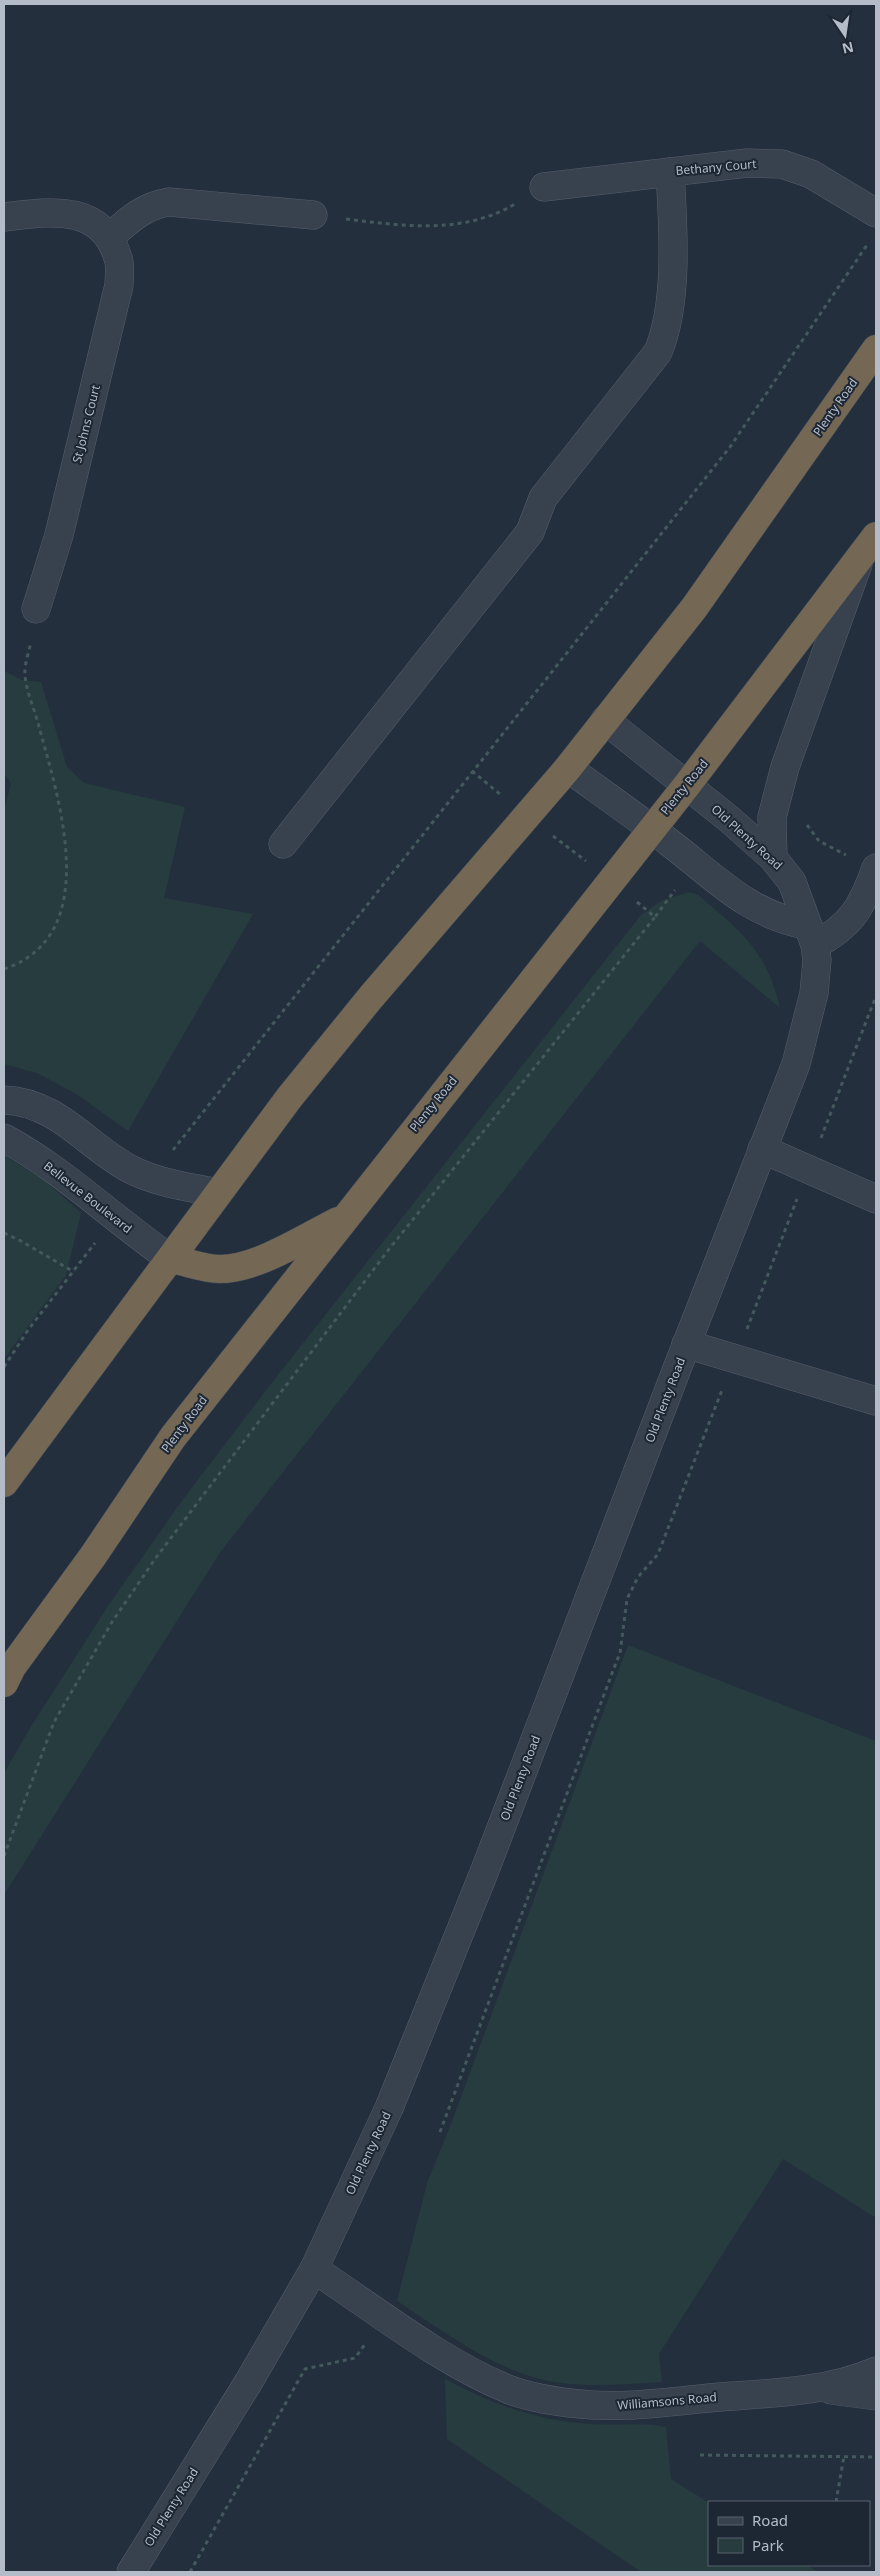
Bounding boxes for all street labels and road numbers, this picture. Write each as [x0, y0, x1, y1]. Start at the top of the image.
street label: Bethany Court [675, 155, 758, 179]
street label: Plenty Road [809, 375, 861, 439]
street label: St Johns Court [68, 383, 104, 465]
street label: Plenty Road [656, 756, 712, 818]
street label: Old Plenty Road [708, 801, 786, 873]
street label: Plenty Road [405, 1073, 461, 1135]
street label: Bellevue Boulevard [40, 1157, 136, 1237]
street label: Old Plenty Road [641, 1355, 689, 1445]
street label: Plenty Road [157, 1392, 211, 1456]
street label: Old Plenty Road [496, 1733, 544, 1823]
street label: Old Plenty Road [341, 2109, 395, 2197]
street label: Williamsons Road [617, 2388, 717, 2414]
street label: Old Plenty Road [140, 2464, 202, 2550]

